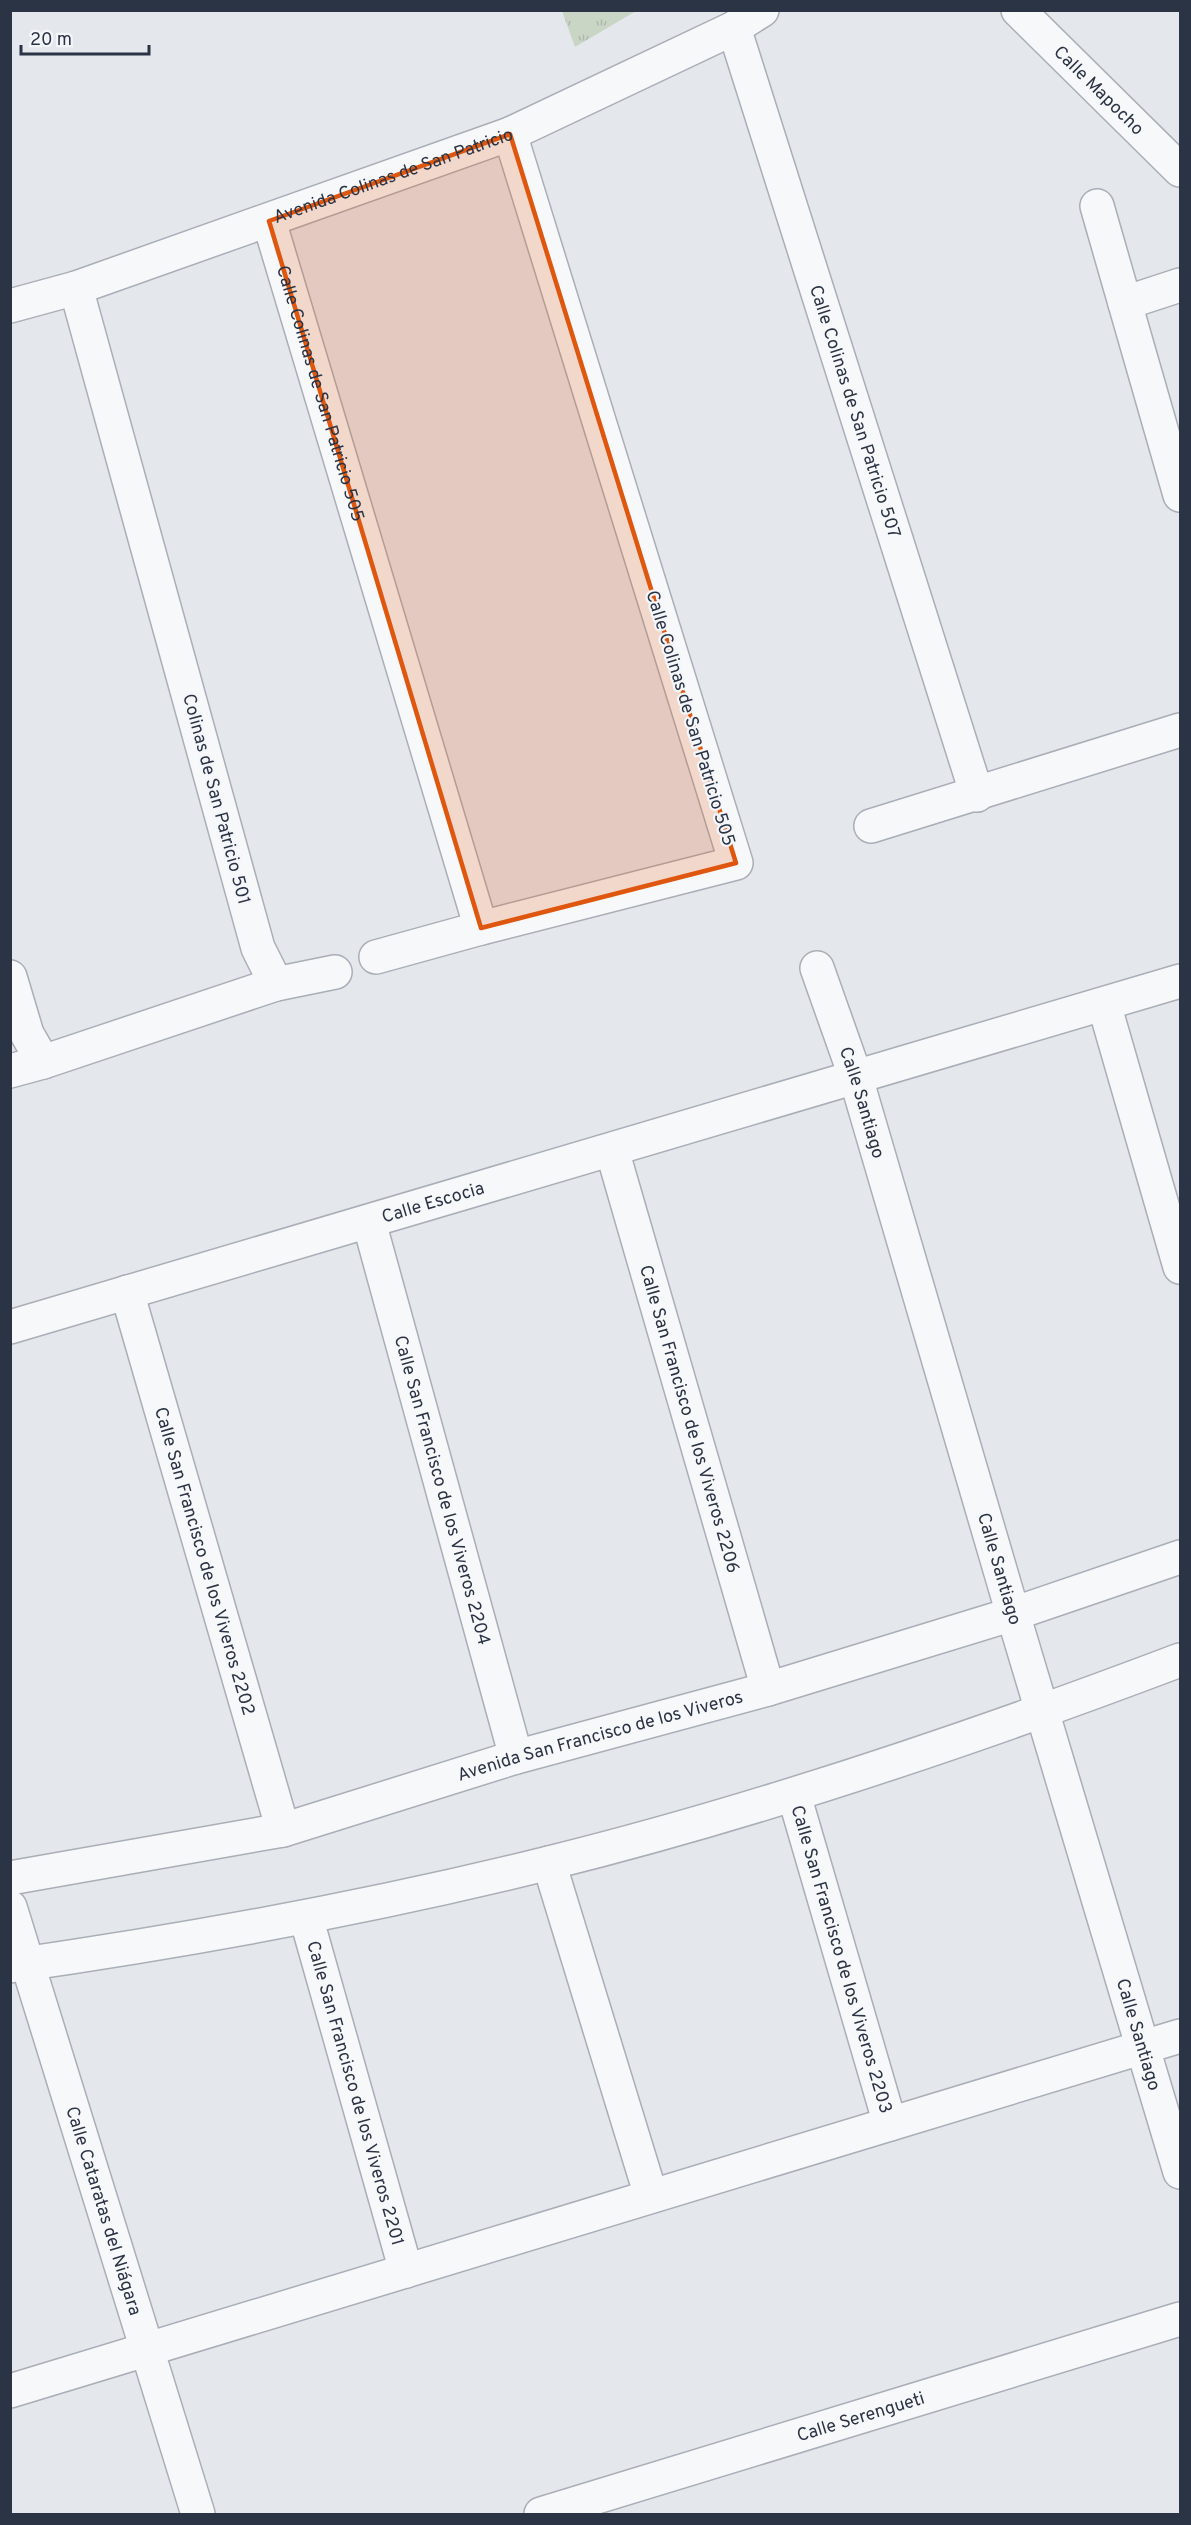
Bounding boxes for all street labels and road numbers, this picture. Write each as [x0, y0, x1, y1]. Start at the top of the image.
street label: Calle Mapocho [1048, 41, 1148, 141]
street label: Avenida Colinas de San Patricio [271, 124, 517, 230]
street label: Calle Colinas de San Patricio 505 [270, 263, 369, 525]
street label: Calle Colinas de San Patricio 507 [803, 282, 905, 541]
street label: Calle Colinas de San Patricio 505 [640, 588, 739, 849]
street label: Colinas de San Patricio 501 [176, 691, 255, 907]
street label: Calle Santiago [833, 1044, 889, 1161]
street label: Calle Escocia [379, 1177, 487, 1229]
street label: Calle San Francisco de los Viveros 2206 [633, 1263, 744, 1576]
street label: Calle San Francisco de los Viveros 2204 [388, 1333, 495, 1648]
street label: Calle San Francisco de los Viveros 2202 [148, 1404, 259, 1718]
street label: Calle Santiago [971, 1510, 1026, 1628]
street label: Avenida San Francisco de los Viveros [455, 1686, 746, 1788]
street label: Calle San Francisco de los Viveros 2203 [785, 1803, 896, 2116]
street label: Calle San Francisco de los Viveros 2201 [300, 1939, 408, 2249]
street label: Calle Santiago [1110, 1976, 1165, 2094]
street label: Calle Cataratas del Niágara [59, 2104, 146, 2319]
street label: Calle Serengueti [794, 2388, 928, 2448]

